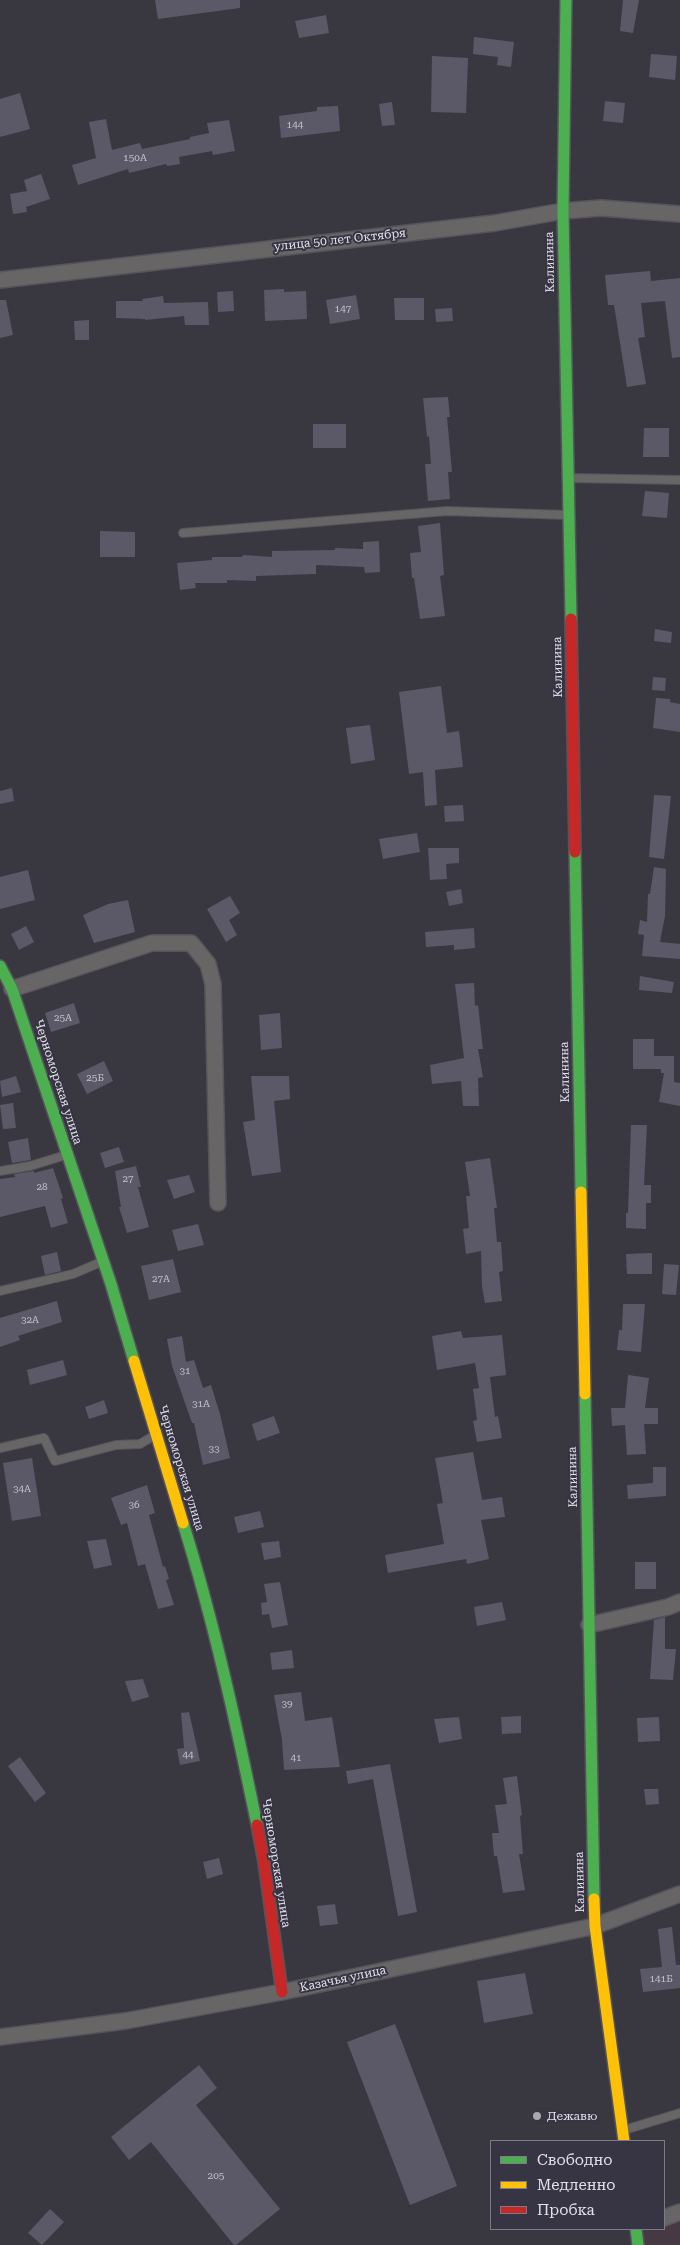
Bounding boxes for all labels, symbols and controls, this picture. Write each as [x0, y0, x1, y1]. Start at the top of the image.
house number: 144 [287, 119, 303, 131]
house number: 150А [123, 152, 147, 164]
street label: улица 50 лет Октября [273, 226, 407, 254]
street label: Калинина [542, 231, 558, 293]
house number: 147 [335, 303, 351, 315]
street label: Калинина [550, 636, 566, 698]
house number: 25А [54, 1012, 72, 1024]
street label: Черноморская улица [31, 1018, 85, 1146]
street label: Калинина [557, 1041, 573, 1103]
house number: 25Б [86, 1072, 104, 1084]
house number: 27 [122, 1173, 134, 1185]
house number: 28 [36, 1181, 48, 1193]
house number: 27А [152, 1273, 170, 1285]
house number: 32А [21, 1314, 39, 1326]
house number: 31 [179, 1365, 191, 1377]
house number: 31А [192, 1398, 210, 1410]
street label: Черноморская улица [155, 1403, 207, 1533]
house number: 33 [208, 1443, 220, 1455]
street label: Калинина [565, 1446, 581, 1508]
house number: 34А [13, 1483, 31, 1495]
house number: 36 [128, 1499, 140, 1511]
house number: 39 [281, 1698, 293, 1710]
house number: 44 [182, 1749, 194, 1761]
house number: 41 [290, 1752, 302, 1764]
street label: Черноморская улица [259, 1797, 293, 1929]
street label: Калинина [572, 1851, 588, 1913]
street label: Казачья улица [299, 1963, 387, 1995]
house number: 141Б [649, 1973, 673, 1985]
place label: Дежавю [547, 2109, 597, 2123]
marker: Дежавю [531, 2110, 543, 2122]
legend [490, 2140, 665, 2230]
text: Свободно [537, 2151, 612, 2169]
house number: 205 [208, 2170, 224, 2182]
text: Медленно [537, 2176, 616, 2194]
text: Пробка [537, 2201, 595, 2219]

